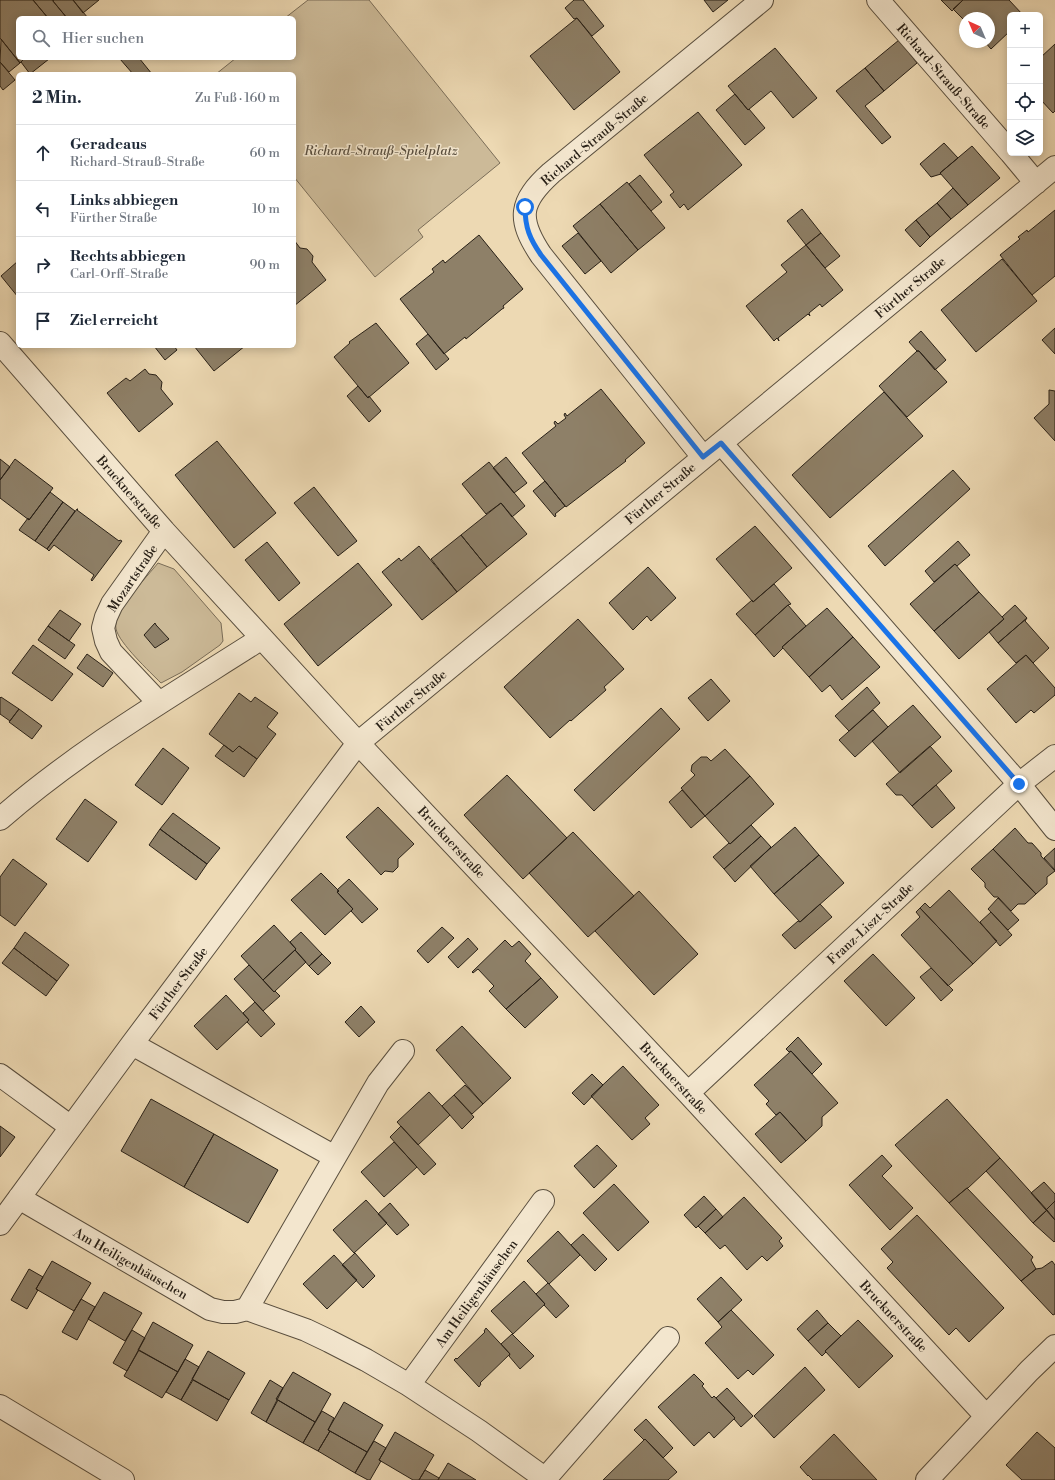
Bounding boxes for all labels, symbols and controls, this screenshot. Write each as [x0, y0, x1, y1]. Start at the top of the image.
north arrow [959, 12, 995, 48]
map controls [1007, 12, 1043, 156]
button: + [1007, 12, 1043, 48]
search box [16, 16, 296, 60]
street label: Richard-Strauß-Straße [893, 21, 994, 133]
icon: search [30, 27, 52, 49]
text: Hier suchen [62, 29, 144, 48]
button: − [1007, 48, 1043, 84]
button: locate [1007, 84, 1043, 120]
text: 2 Min. [32, 87, 82, 109]
text: Zu Fuß · 160 m [195, 90, 280, 106]
street label: Richard-Strauß-Straße [538, 90, 652, 189]
button: layers [1007, 120, 1043, 156]
text: Geradeaus [70, 135, 147, 154]
icon: ahead [32, 142, 54, 164]
park label: Richard-Strauß-Spielplatz [303, 143, 458, 159]
text: 60 m [249, 145, 280, 161]
text: Richard-Strauß-Straße [70, 154, 205, 170]
text: Links abbiegen [70, 191, 178, 210]
icon: left [32, 198, 54, 220]
route start [516, 198, 534, 216]
text: 10 m [252, 201, 280, 217]
text: Fürther Straße [70, 210, 157, 226]
text: Rechts abbiegen [70, 247, 186, 266]
street label: Fürther Straße [872, 253, 950, 322]
icon: right [32, 254, 54, 276]
text: 90 m [249, 257, 280, 273]
text: Carl-Orff-Straße [70, 266, 168, 282]
icon: arrive [32, 310, 54, 332]
text: Ziel erreicht [70, 311, 158, 330]
street label: Brucknerstraße [92, 452, 166, 533]
street label: Fürther Straße [622, 459, 700, 528]
street label: Mozartstraße [104, 541, 162, 616]
street label: Fürther Straße [373, 666, 451, 735]
route end [1010, 775, 1028, 793]
street label: Brucknerstraße [413, 803, 489, 882]
street label: Franz-Liszt-Straße [824, 879, 918, 968]
street label: Fürther Straße [146, 944, 212, 1023]
street label: Brucknerstraße [635, 1039, 711, 1118]
street label: Am Heiligenhäuschen [70, 1224, 191, 1303]
street label: Am Heiligenhäuschen [432, 1236, 521, 1351]
street label: Brucknerstraße [855, 1277, 931, 1356]

